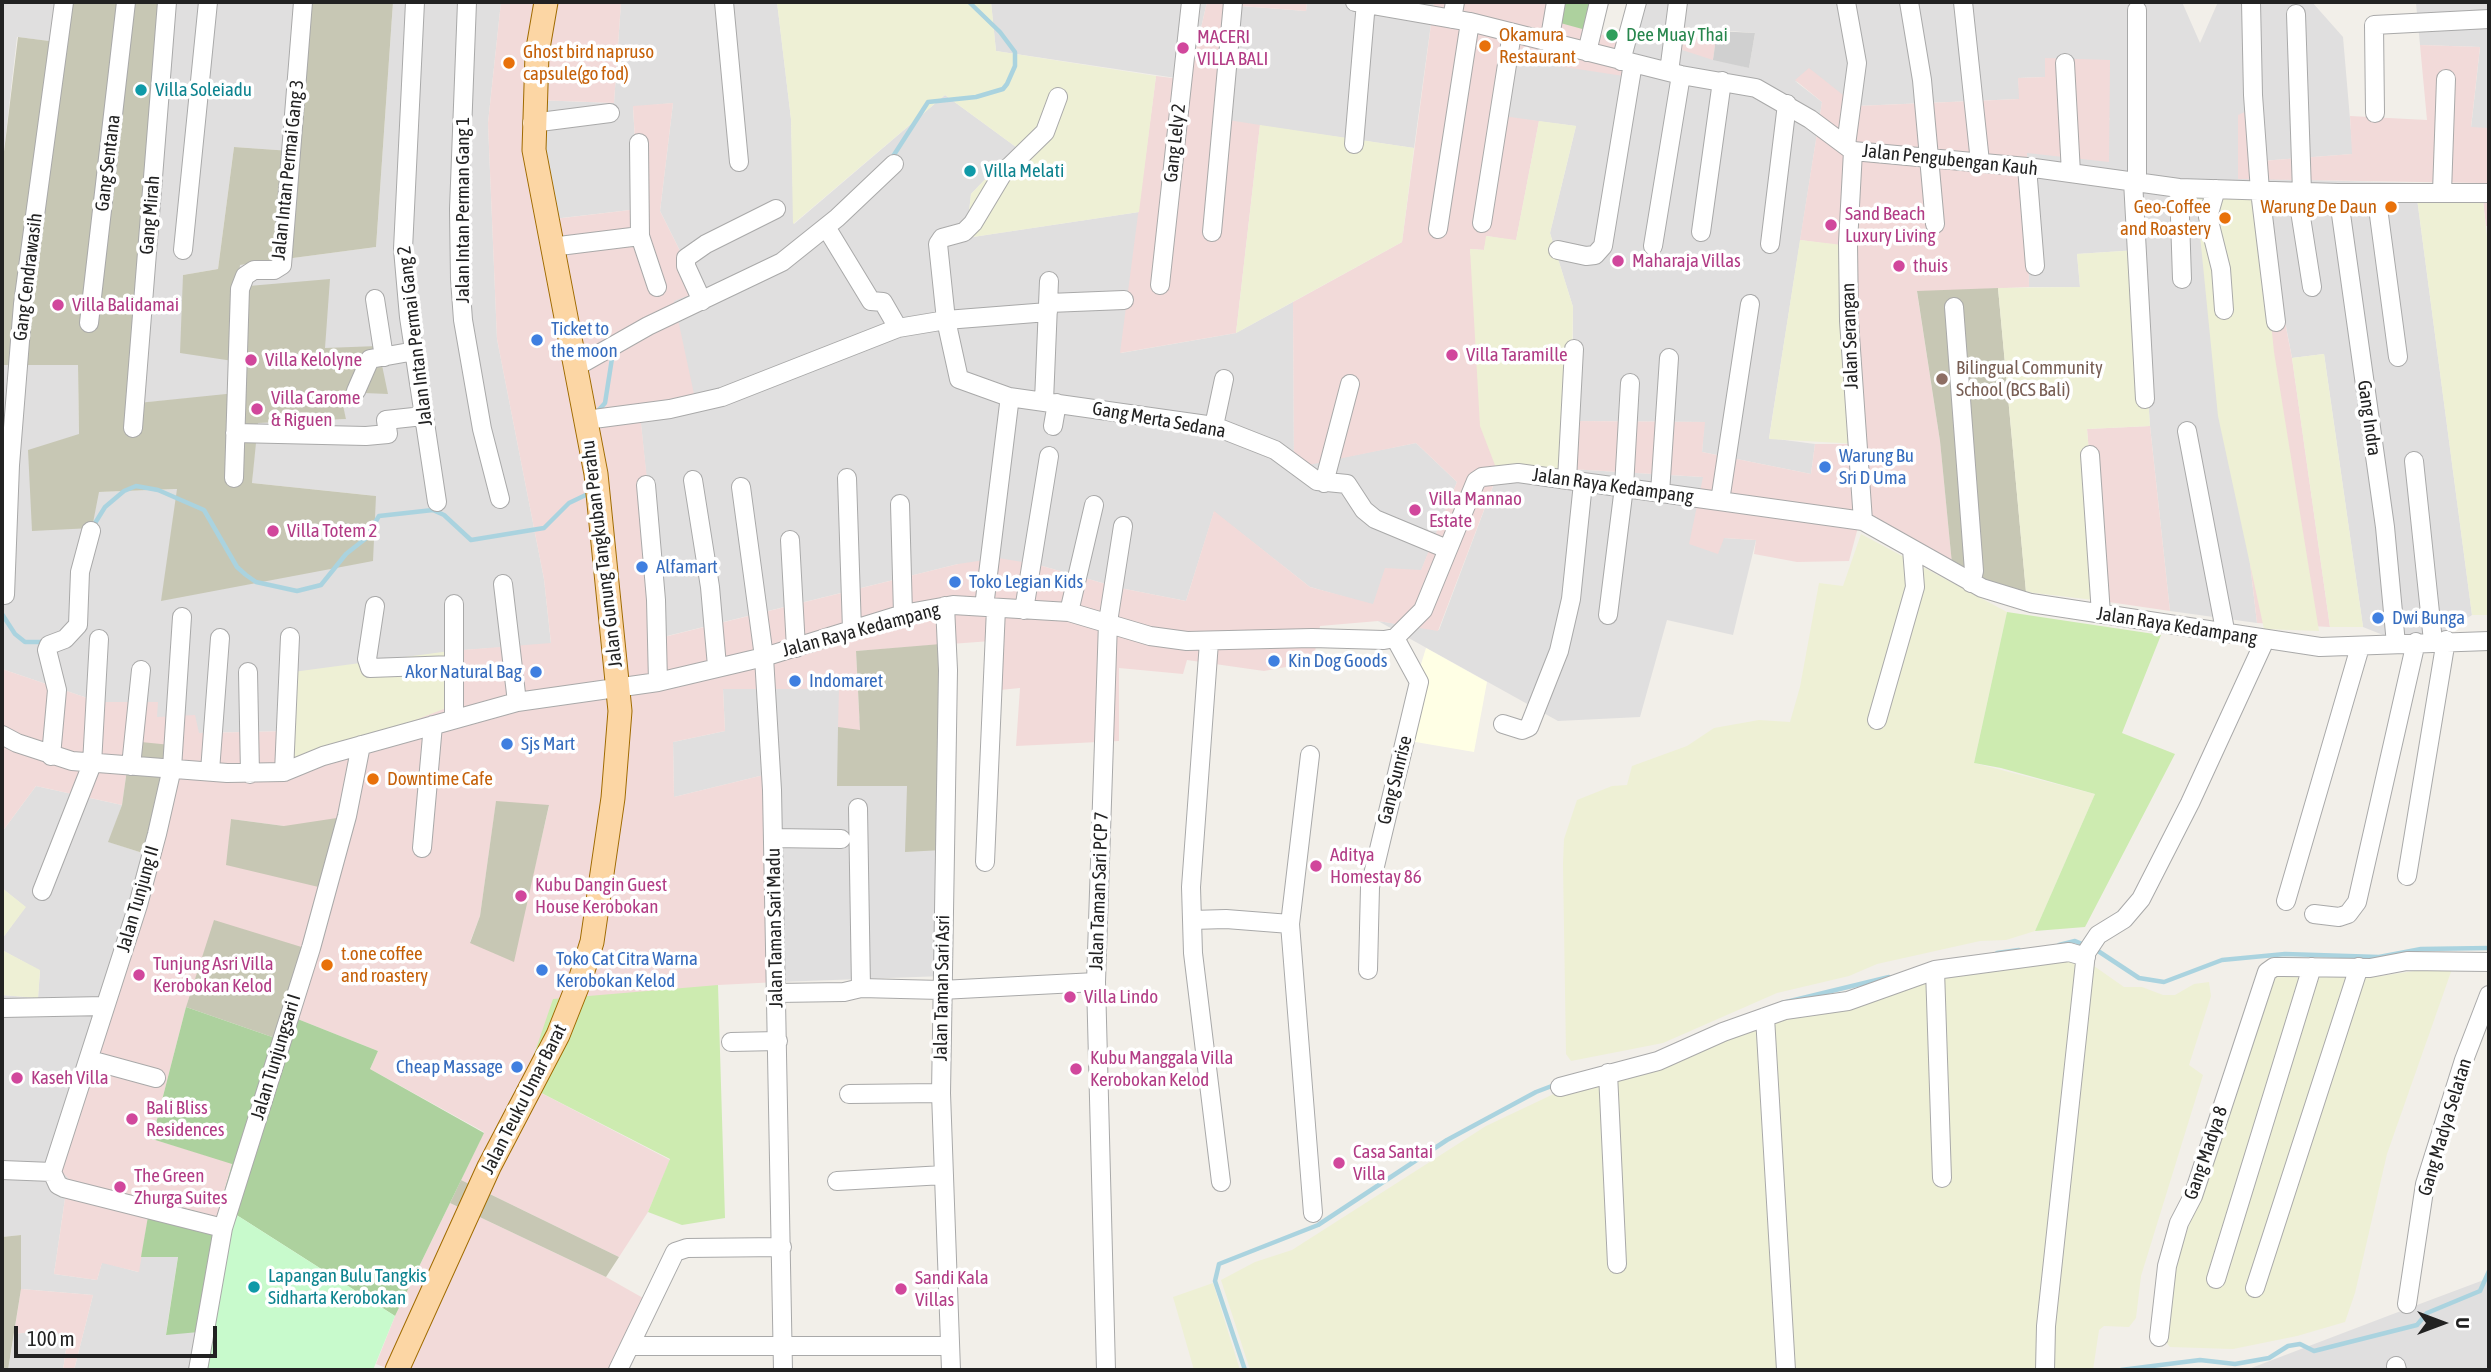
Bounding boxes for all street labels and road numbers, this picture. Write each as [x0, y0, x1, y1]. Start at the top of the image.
street label: Jalan Intan Permai Gang 3 [267, 79, 309, 261]
street label: Gang Lely 2 [1160, 102, 1190, 184]
street label: Gang Sentana [91, 113, 125, 213]
street label: Jalan Intan Perman Gang 1 [452, 117, 474, 303]
street label: Jalan Pengubengan Kauh [1861, 139, 2039, 181]
street label: Gang Mirah [135, 175, 165, 255]
street label: Gang Cendrawasih [9, 212, 47, 342]
street label: Jalan Intan Permai Gang 2 [393, 245, 437, 427]
street label: Jalan Serangan [1837, 282, 1863, 390]
street label: Gang Indra [2352, 379, 2386, 457]
street label: Gang Merta Sedana [1091, 397, 1227, 443]
street label: Jalan Gunung Tangkuban Perahu [577, 439, 627, 669]
street label: Jalan Raya Kedampang [1531, 463, 1695, 509]
street label: Jalan Raya Kedampang [780, 598, 942, 662]
street label: Jalan Raya Kedampang [2095, 602, 2259, 650]
street label: Gang Sunrise [1373, 733, 1417, 827]
street label: Jalan Taman Sari PCP 7 [1085, 811, 1113, 971]
street label: Jalan Tunjung II [112, 843, 164, 955]
street label: Jalan Taman Sari Madu [762, 848, 788, 1008]
street label: Jalan Taman Sari Asri [929, 915, 955, 1061]
street label: Jalan Tunjungsari I [246, 991, 306, 1123]
street label: Jalan Teuku Umar Barat [476, 1020, 572, 1178]
street label: Gang Madya Selatan [2413, 1056, 2477, 1198]
street label: Gang Madya 8 [2179, 1103, 2233, 1203]

